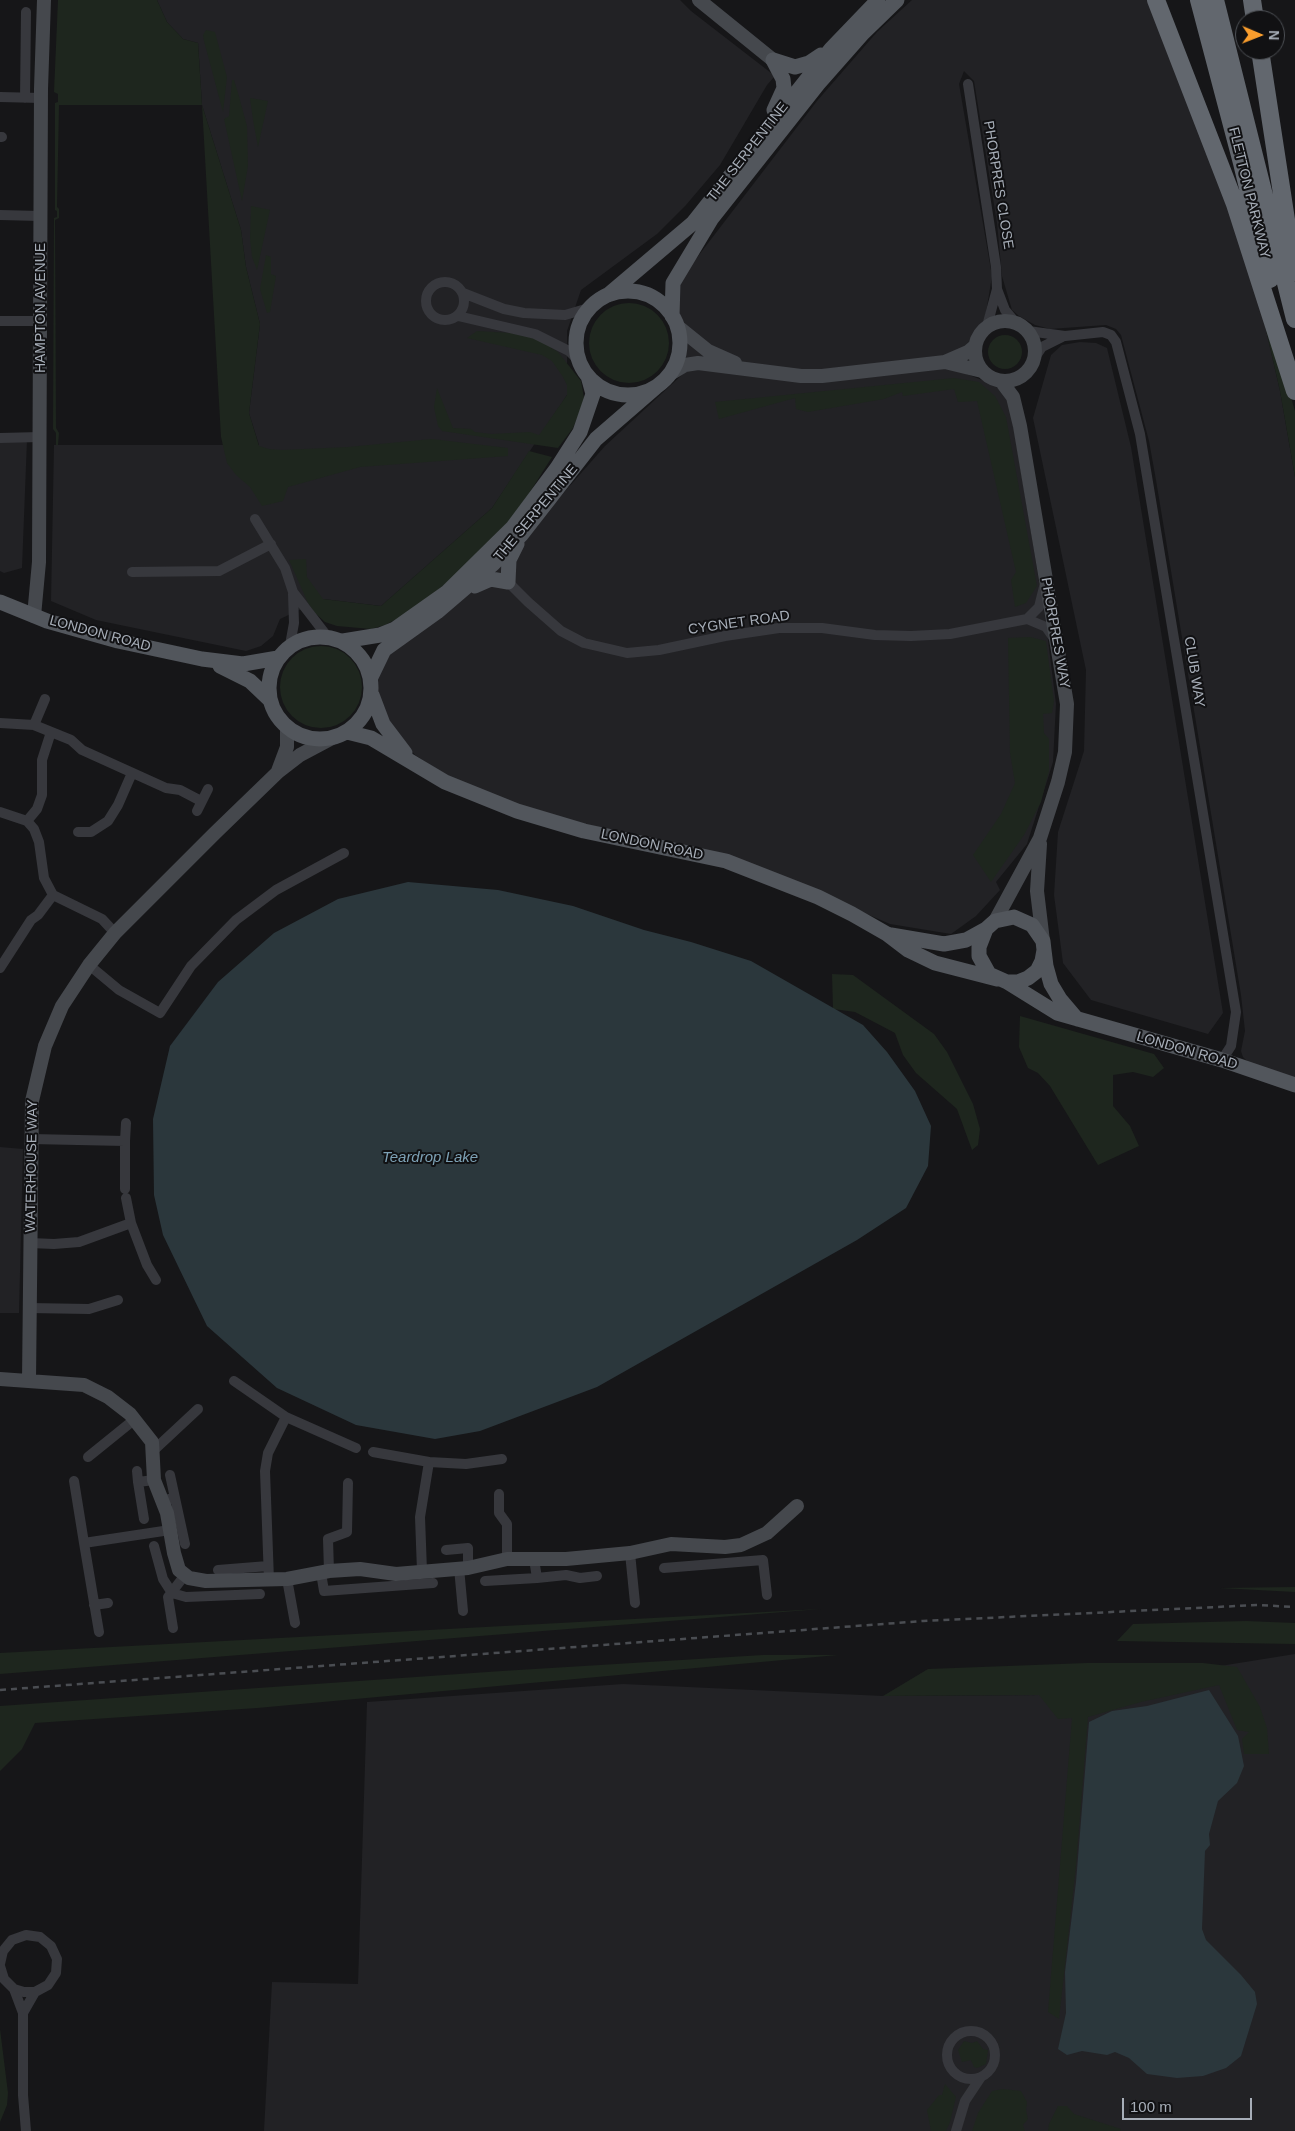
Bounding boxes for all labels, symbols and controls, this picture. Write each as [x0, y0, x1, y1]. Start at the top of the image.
north arrow [1235, 10, 1285, 60]
text: N [1266, 30, 1282, 40]
street label: THE SERPENTINE [704, 99, 792, 205]
street label: PHORPRES CLOSE [980, 120, 1016, 250]
street label: FLETTON PARKWAY [1225, 126, 1273, 260]
street label: HAMPTON AVENUE [33, 243, 49, 373]
street label: THE SERPENTINE [491, 461, 581, 565]
street label: PHORPRES WAY [1037, 576, 1073, 690]
street label: CYGNET ROAD [687, 608, 791, 638]
street label: LONDON ROAD [47, 612, 153, 656]
street label: CLUB WAY [1180, 635, 1208, 709]
street label: LONDON ROAD [599, 826, 705, 864]
street label: LONDON ROAD [1135, 1029, 1239, 1073]
street label: WATERHOUSE WAY [22, 1099, 42, 1233]
water label: Teardrop Lake [382, 1149, 478, 1167]
scale bar [1125, 2088, 1255, 2120]
text: 100 m [1130, 2098, 1172, 2115]

